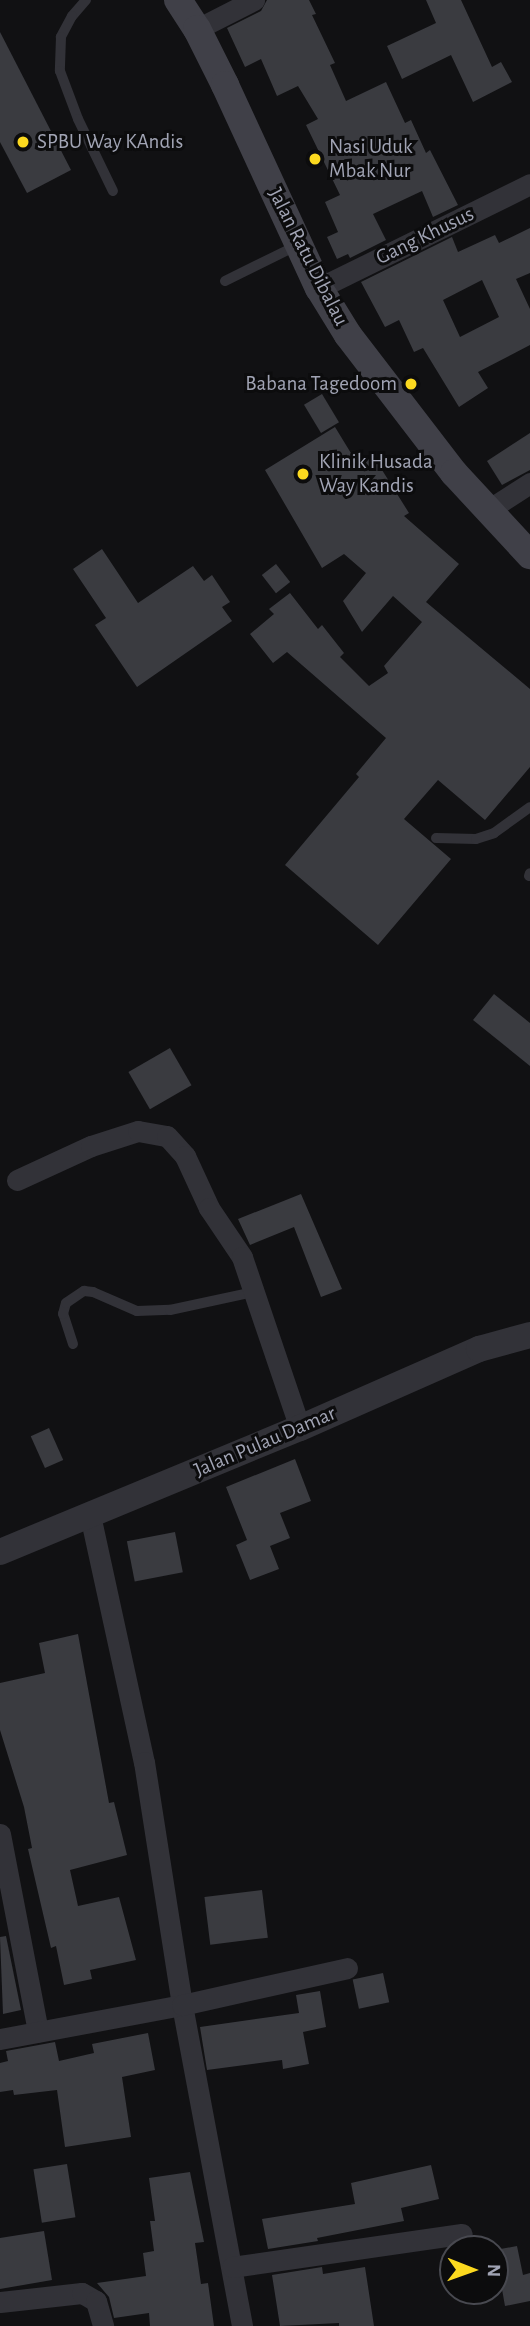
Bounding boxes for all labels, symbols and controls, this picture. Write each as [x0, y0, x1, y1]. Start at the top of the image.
place label: SPBU Way KAndis [37, 129, 183, 155]
marker: SPBU Way KAndis [15, 134, 31, 150]
place label: Nasi Uduk Mbak Nur [329, 134, 413, 184]
marker: Nasi Uduk Mbak Nur [307, 151, 323, 167]
street label: Jalan Ratu Dibalau [262, 184, 354, 330]
street label: Gang Khusus [372, 201, 478, 271]
place label: Babana Tagedoom [245, 371, 397, 397]
marker: Babana Tagedoom [403, 376, 419, 392]
place label: Klinik Husada Way Kandis [319, 449, 433, 499]
marker: Klinik Husada Way Kandis [293, 464, 313, 484]
street label: Jalan Pulau Damar [190, 1401, 340, 1483]
north arrow [439, 2235, 509, 2305]
text: N [484, 2264, 503, 2277]

